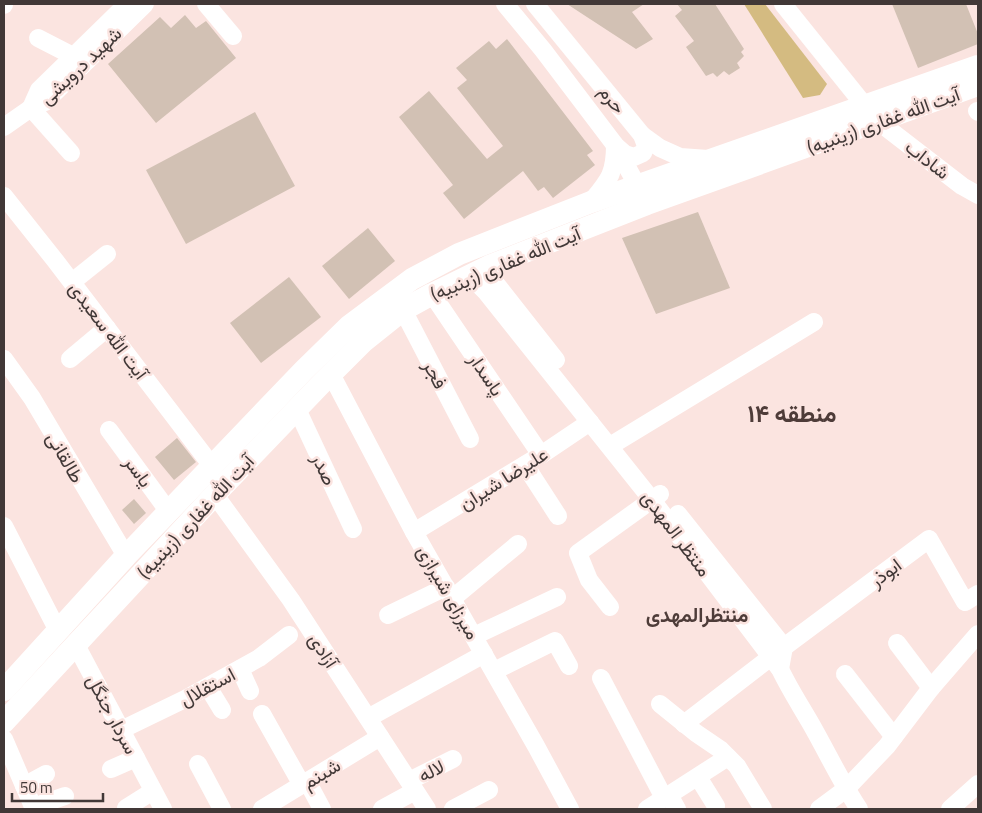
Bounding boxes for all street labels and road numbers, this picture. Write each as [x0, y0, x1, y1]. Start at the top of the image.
street label: شهید درویشی [32, 19, 128, 111]
street label: حرم [592, 78, 634, 120]
street label: آیت الله غفاری (زینبیه) [802, 78, 965, 161]
street label: شاداب [899, 132, 957, 186]
street label: آیت الله غفاری (زینبیه) [425, 218, 586, 308]
street label: آیت الله سعیدی [62, 275, 157, 387]
street label: پاسدار [461, 346, 512, 402]
street label: فجر [416, 354, 456, 394]
street label: طالقانی [40, 426, 92, 488]
street label: علیرضا شیران [453, 439, 553, 517]
street label: آیت الله غفاری (زینبیه) [130, 446, 262, 585]
street label: صدر [305, 447, 345, 490]
street label: یاسر [117, 448, 160, 493]
street label: منتظر المهدی [635, 484, 719, 582]
street label: میرزای شیرازی [410, 539, 488, 645]
street label: ابوذر [862, 550, 907, 594]
street label: آزادی [302, 627, 347, 675]
street label: استقلال [174, 659, 240, 713]
street label: سردار جنگل [80, 669, 146, 759]
street label: شبنم [296, 750, 346, 796]
street label: لاله [413, 751, 449, 789]

